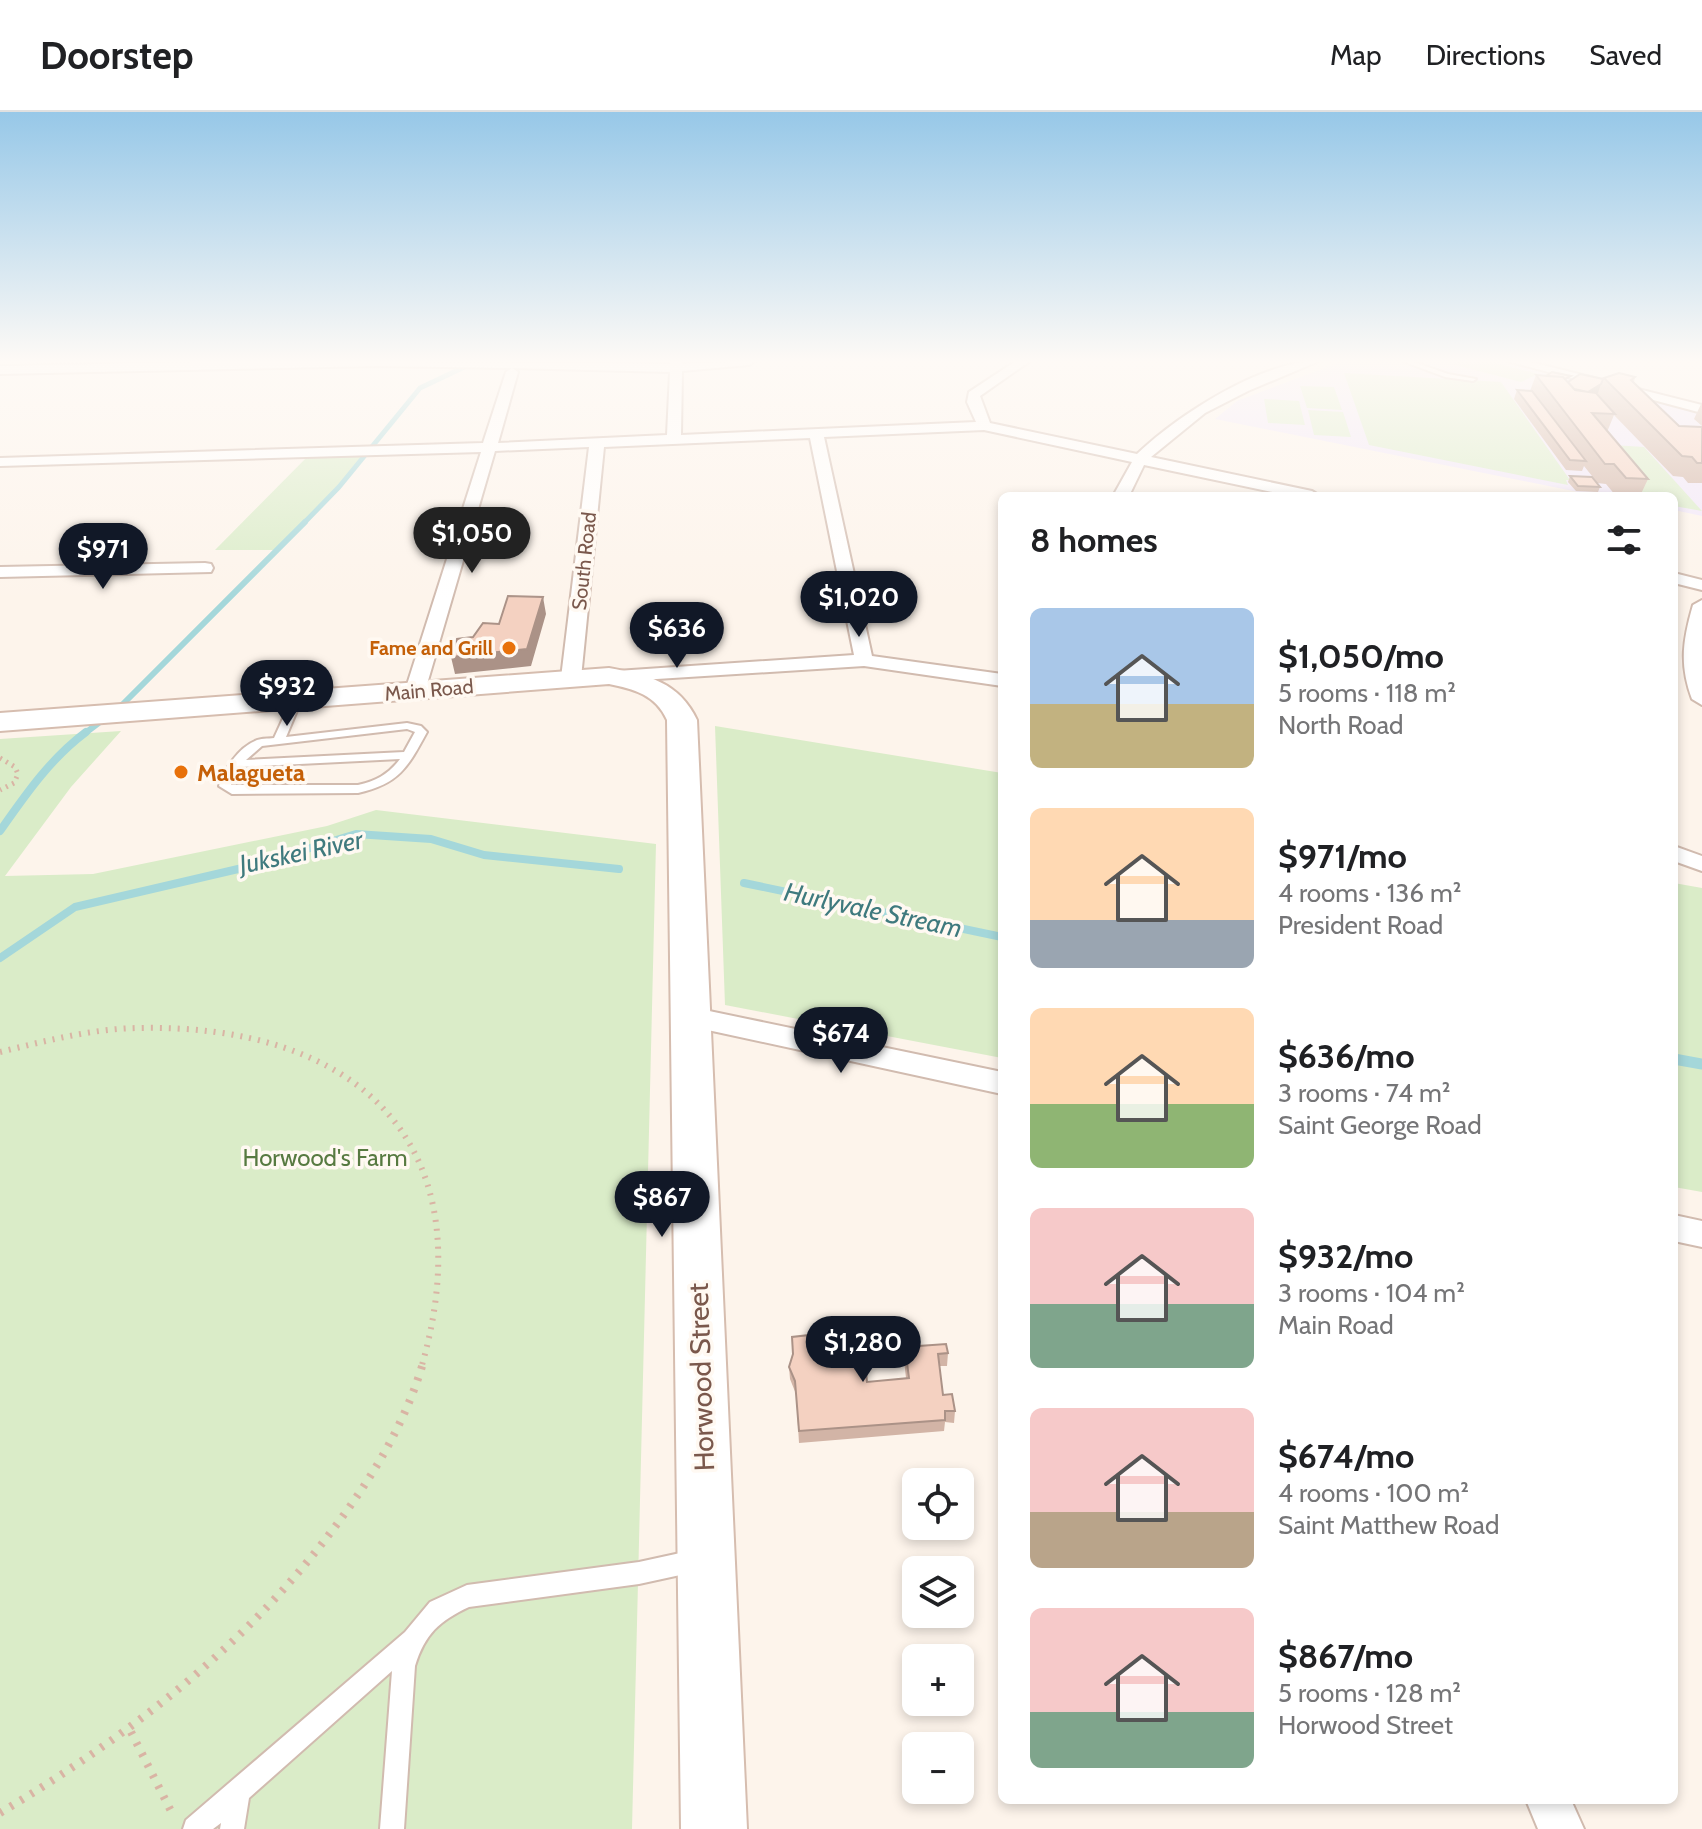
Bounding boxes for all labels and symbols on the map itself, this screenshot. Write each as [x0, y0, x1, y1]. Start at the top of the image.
pin: $1,050 [407, 507, 537, 575]
street label: South Road [567, 511, 601, 611]
pin: $971 [56, 523, 150, 591]
pin: $1,020 [794, 571, 924, 639]
pin: $636 [630, 602, 724, 670]
place label: Fame and Grill [369, 636, 493, 660]
marker: Fame and Grill [500, 639, 518, 657]
pin: $932 [240, 660, 334, 728]
street label: Main Road [384, 674, 474, 706]
place label: Malagueta [197, 758, 305, 787]
marker: Malagueta [172, 763, 190, 781]
water label: Jukskei River [234, 823, 367, 881]
water label: Hurlyvale Stream [781, 876, 965, 944]
pin: $674 [794, 1007, 888, 1075]
park label: Horwood's Farm [243, 1143, 407, 1172]
pin: $867 [615, 1171, 709, 1239]
street label: Horwood Street [681, 1282, 721, 1472]
pin: $1,280 [798, 1316, 928, 1384]

